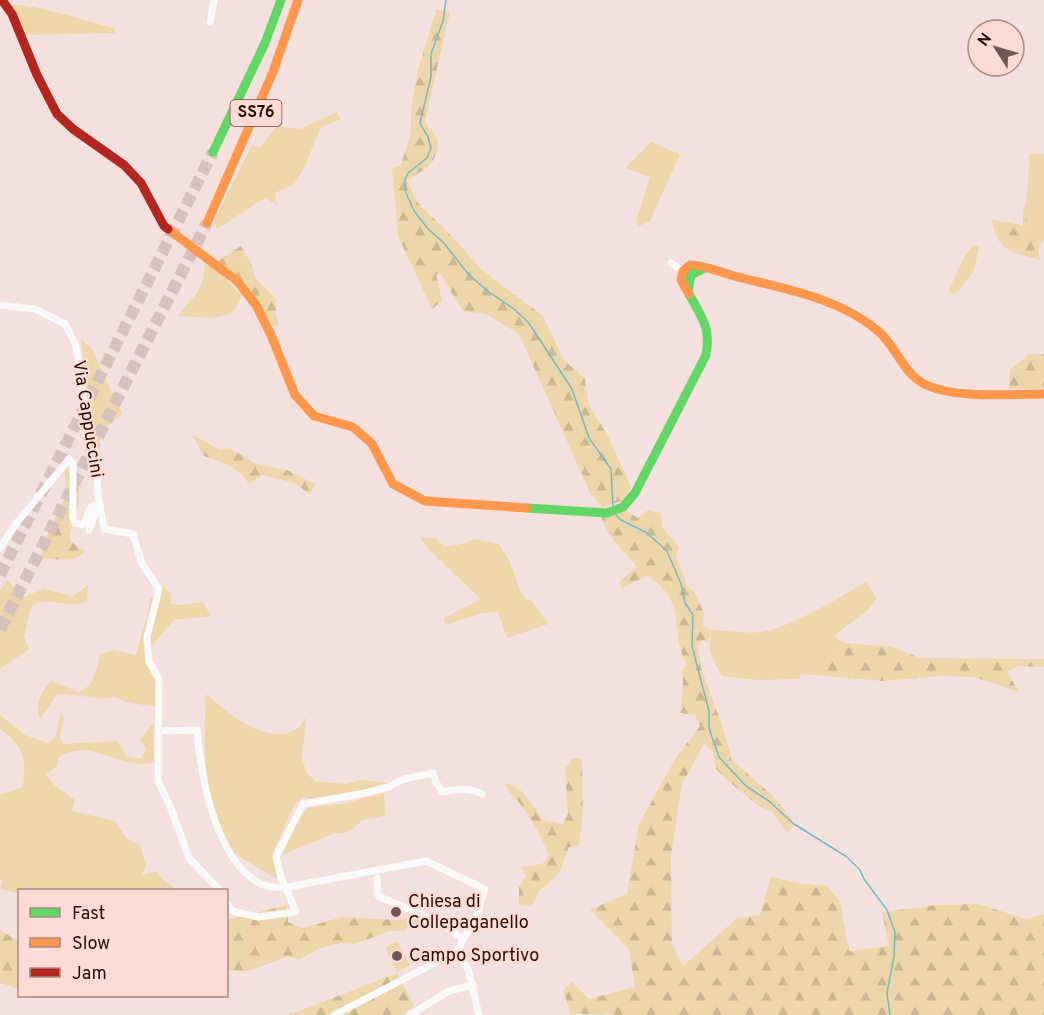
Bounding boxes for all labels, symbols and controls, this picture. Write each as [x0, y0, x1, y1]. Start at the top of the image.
north arrow [966, 18, 1026, 78]
text: N [974, 30, 997, 51]
road number: SS76 [230, 100, 282, 126]
street label: Via Cappuccini [66, 358, 108, 480]
legend [18, 889, 228, 997]
place label: Chiesa di Collepaganello [408, 891, 529, 935]
text: Fast [72, 903, 105, 926]
marker: Chiesa di Collepaganello [389, 905, 403, 919]
text: Slow [72, 933, 110, 956]
place label: Campo Sportivo [409, 945, 539, 968]
marker: Campo Sportivo [390, 949, 404, 963]
text: Jam [72, 963, 107, 986]

